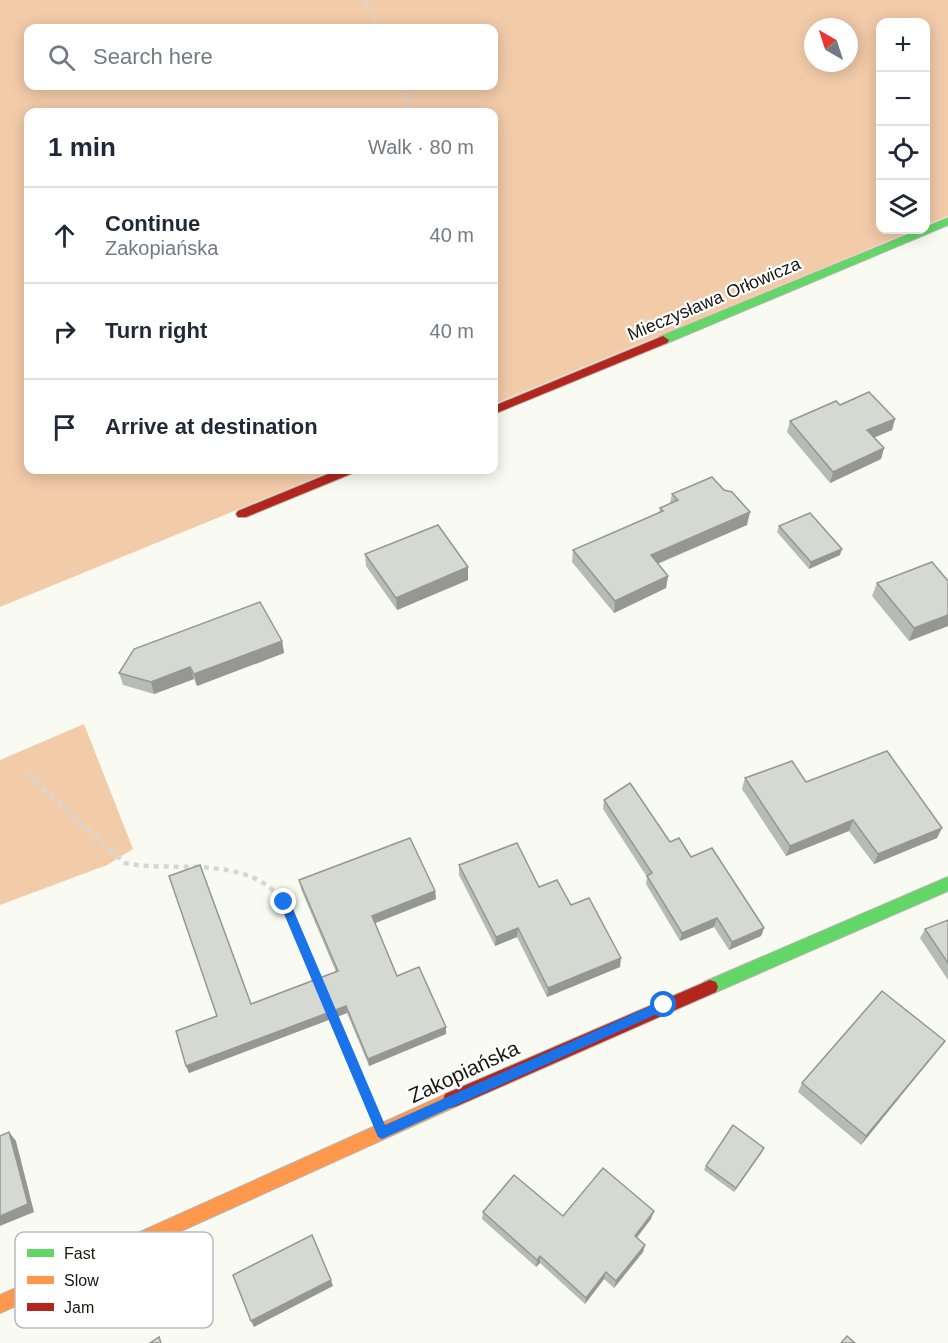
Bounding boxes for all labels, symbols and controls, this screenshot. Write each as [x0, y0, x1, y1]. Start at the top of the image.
north arrow [804, 18, 858, 72]
map controls [876, 18, 930, 234]
button: + [876, 18, 930, 72]
search box [24, 24, 498, 90]
icon: search [45, 41, 78, 74]
text: Search here [93, 44, 213, 69]
button: − [876, 72, 930, 126]
button: locate [876, 126, 930, 180]
text: 1 min [48, 132, 116, 162]
text: Walk · 80 m [368, 136, 474, 158]
button: layers [876, 180, 930, 234]
text: Continue [105, 211, 200, 236]
icon: ahead [48, 219, 81, 252]
text: 40 m [430, 224, 474, 246]
text: Zakopiańska [105, 237, 218, 259]
street label: Mieczysława Orłowicza [624, 253, 804, 345]
icon: right [48, 315, 81, 348]
text: Turn right [105, 318, 207, 343]
text: 40 m [430, 320, 474, 342]
icon: arrive [48, 411, 81, 444]
text: Arrive at destination [105, 414, 318, 439]
route end [270, 888, 296, 914]
route start [650, 991, 676, 1017]
street label: Zakopiańska [405, 1036, 523, 1107]
legend [15, 1232, 213, 1328]
text: Fast [64, 1245, 96, 1262]
text: Slow [64, 1272, 99, 1289]
text: Jam [64, 1299, 94, 1316]

